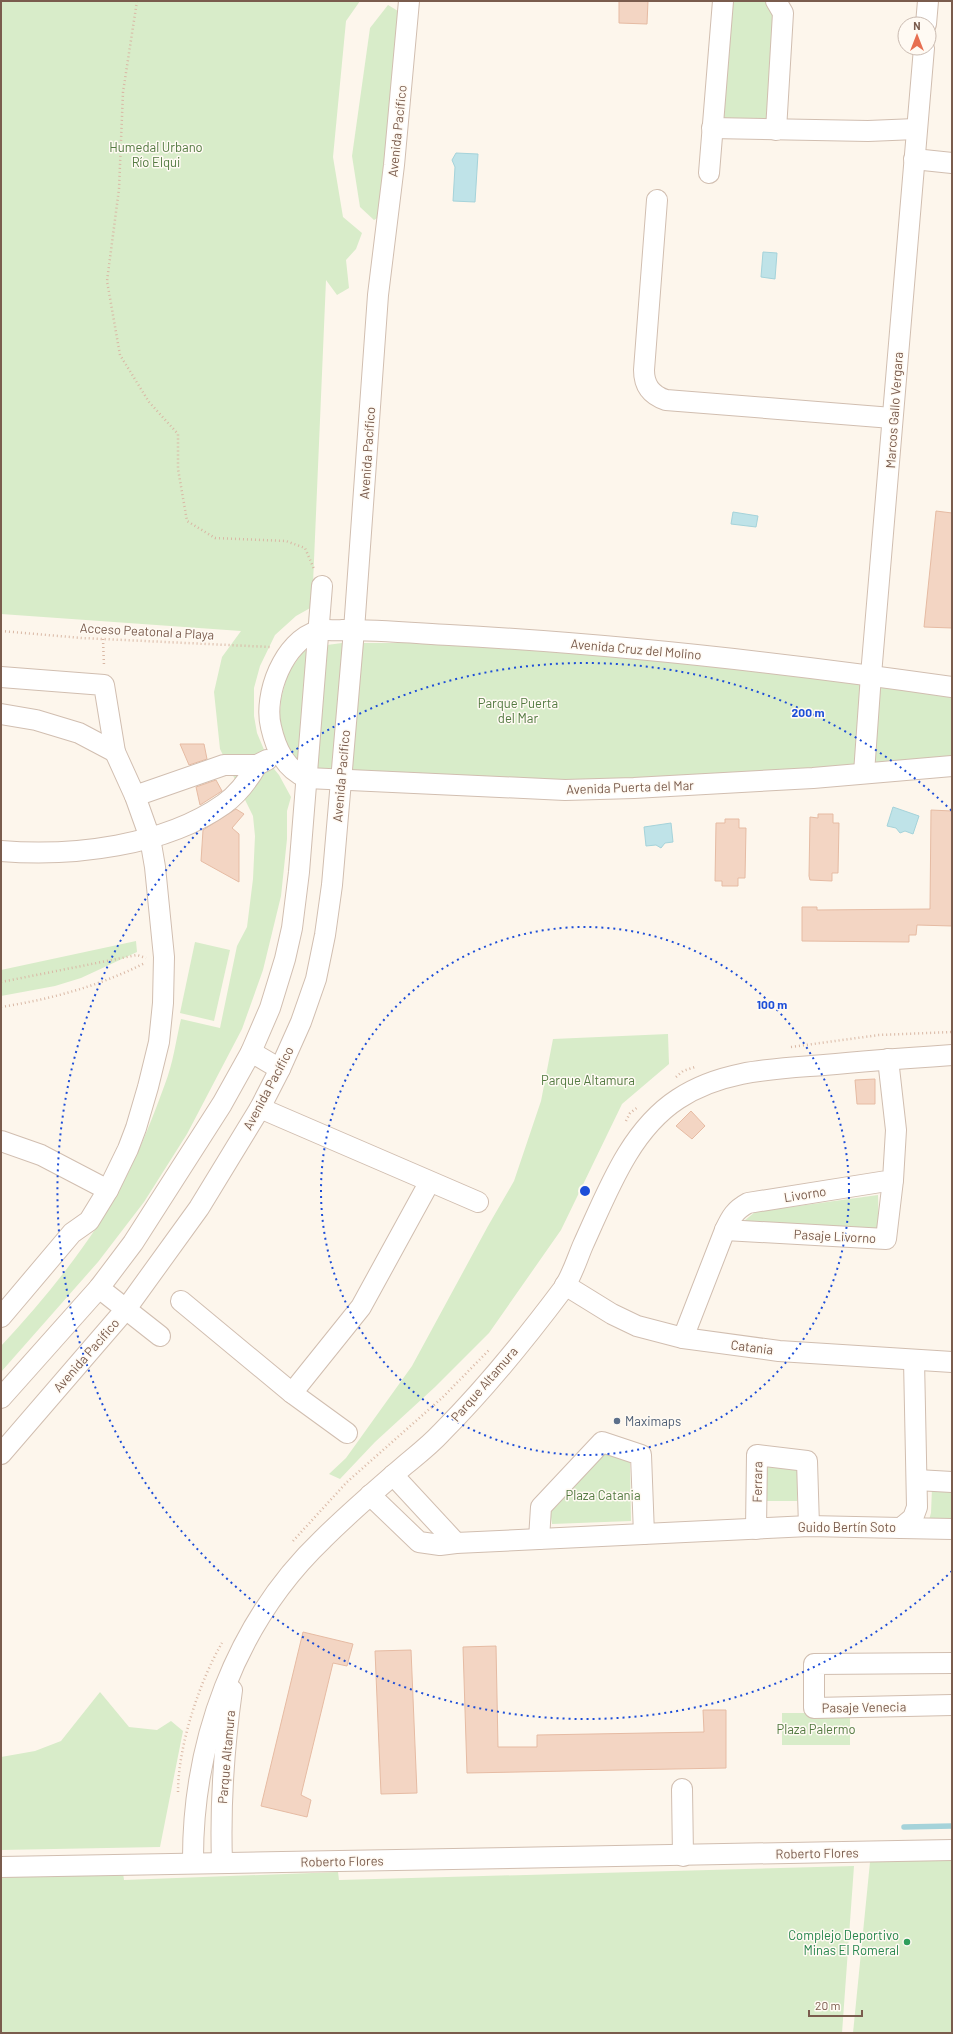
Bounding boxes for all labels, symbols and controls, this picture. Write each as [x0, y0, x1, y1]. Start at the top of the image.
north arrow [897, 16, 937, 56]
text: N [913, 19, 921, 32]
street label: Avenida Pacífico [384, 84, 410, 178]
park label: Humedal Urbano Río Elqui [109, 139, 203, 170]
street label: Marcos Gallo Vergara [882, 351, 906, 469]
street label: Avenida Pacífico [356, 406, 378, 500]
street label: Acceso Peatonal a Playa [79, 619, 215, 643]
street label: Avenida Cruz del Molino [570, 635, 702, 663]
park label: Parque Puerta del Mar [478, 695, 558, 726]
text: 200 m [792, 705, 824, 719]
street label: Avenida Pacífico [329, 729, 353, 823]
street label: Avenida Puerta del Mar [566, 777, 694, 797]
text: 100 m [757, 997, 787, 1011]
street label: Avenida Pacífico [239, 1043, 297, 1133]
park label: Parque Altamura [541, 1072, 635, 1088]
street label: Livorno [783, 1183, 827, 1205]
centre of rings [578, 1184, 592, 1198]
street label: Pasaje Livorno [793, 1226, 877, 1246]
street label: Avenida Pacífico [50, 1315, 122, 1395]
street label: Catania [730, 1336, 774, 1358]
street label: Parque Altamura [447, 1343, 521, 1425]
place label: Maximaps [625, 1413, 681, 1429]
marker: Maximaps [612, 1416, 622, 1426]
street label: Ferrara [749, 1461, 765, 1503]
park label: Plaza Catania [565, 1487, 641, 1503]
street label: Guido Bertín Soto [798, 1519, 896, 1535]
street label: Pasaje Venecia [822, 1698, 906, 1716]
street label: Parque Altamura [214, 1710, 238, 1804]
park label: Plaza Palermo [776, 1721, 856, 1737]
street label: Roberto Flores [775, 1844, 859, 1862]
street label: Roberto Flores [300, 1852, 384, 1870]
place label: Complejo Deportivo Minas El Romeral [788, 1927, 899, 1958]
marker: Complejo Deportivo Minas El Romeral [902, 1937, 912, 1947]
scale bar [809, 1992, 862, 2018]
text: 20 m [815, 1998, 841, 2012]

